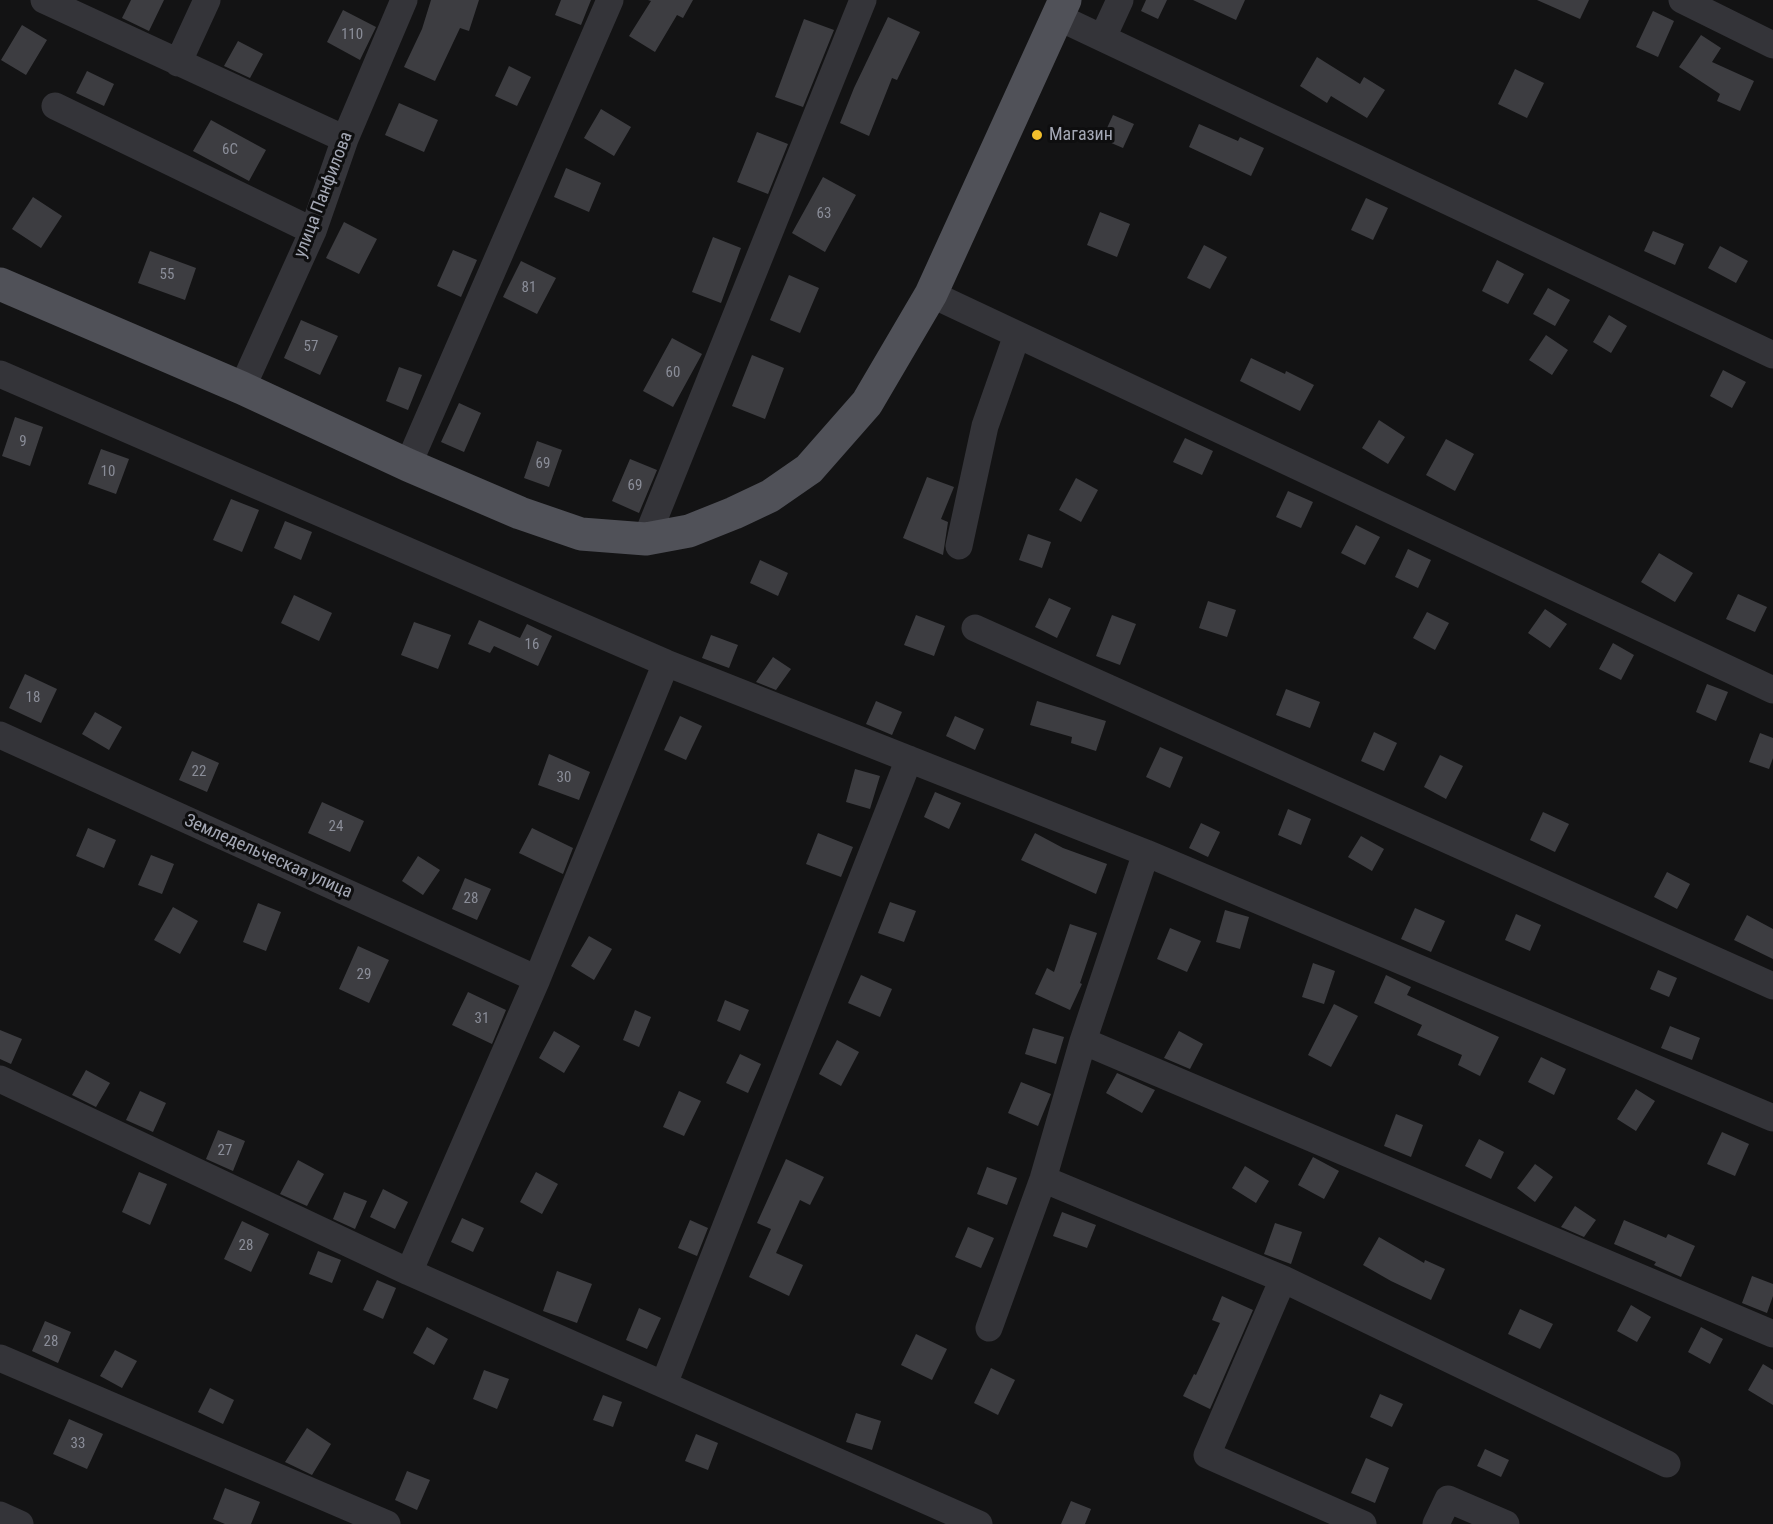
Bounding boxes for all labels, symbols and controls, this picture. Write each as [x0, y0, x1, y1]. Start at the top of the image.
house number: 110 [341, 26, 363, 44]
place label: Магазин [1049, 124, 1113, 146]
marker: Магазин [1030, 128, 1044, 142]
street label: улица Панфилова [290, 129, 358, 261]
house number: 6С [222, 141, 238, 159]
house number: 63 [817, 205, 831, 223]
house number: 55 [160, 266, 174, 284]
house number: 81 [522, 279, 536, 297]
house number: 57 [304, 338, 318, 356]
house number: 60 [666, 364, 680, 382]
house number: 9 [19, 433, 27, 451]
house number: 69 [536, 455, 550, 473]
house number: 10 [101, 463, 115, 481]
house number: 69 [628, 477, 642, 495]
house number: 16 [525, 636, 539, 654]
house number: 18 [26, 689, 40, 707]
house number: 22 [192, 763, 206, 781]
house number: 30 [557, 769, 571, 787]
street label: Земледельческая улица [181, 810, 355, 904]
house number: 24 [329, 818, 343, 836]
house number: 28 [464, 890, 478, 908]
house number: 29 [357, 966, 371, 984]
house number: 31 [475, 1010, 489, 1028]
house number: 27 [218, 1142, 232, 1160]
house number: 28 [239, 1237, 253, 1255]
house number: 28 [44, 1333, 58, 1351]
house number: 33 [71, 1435, 85, 1453]

